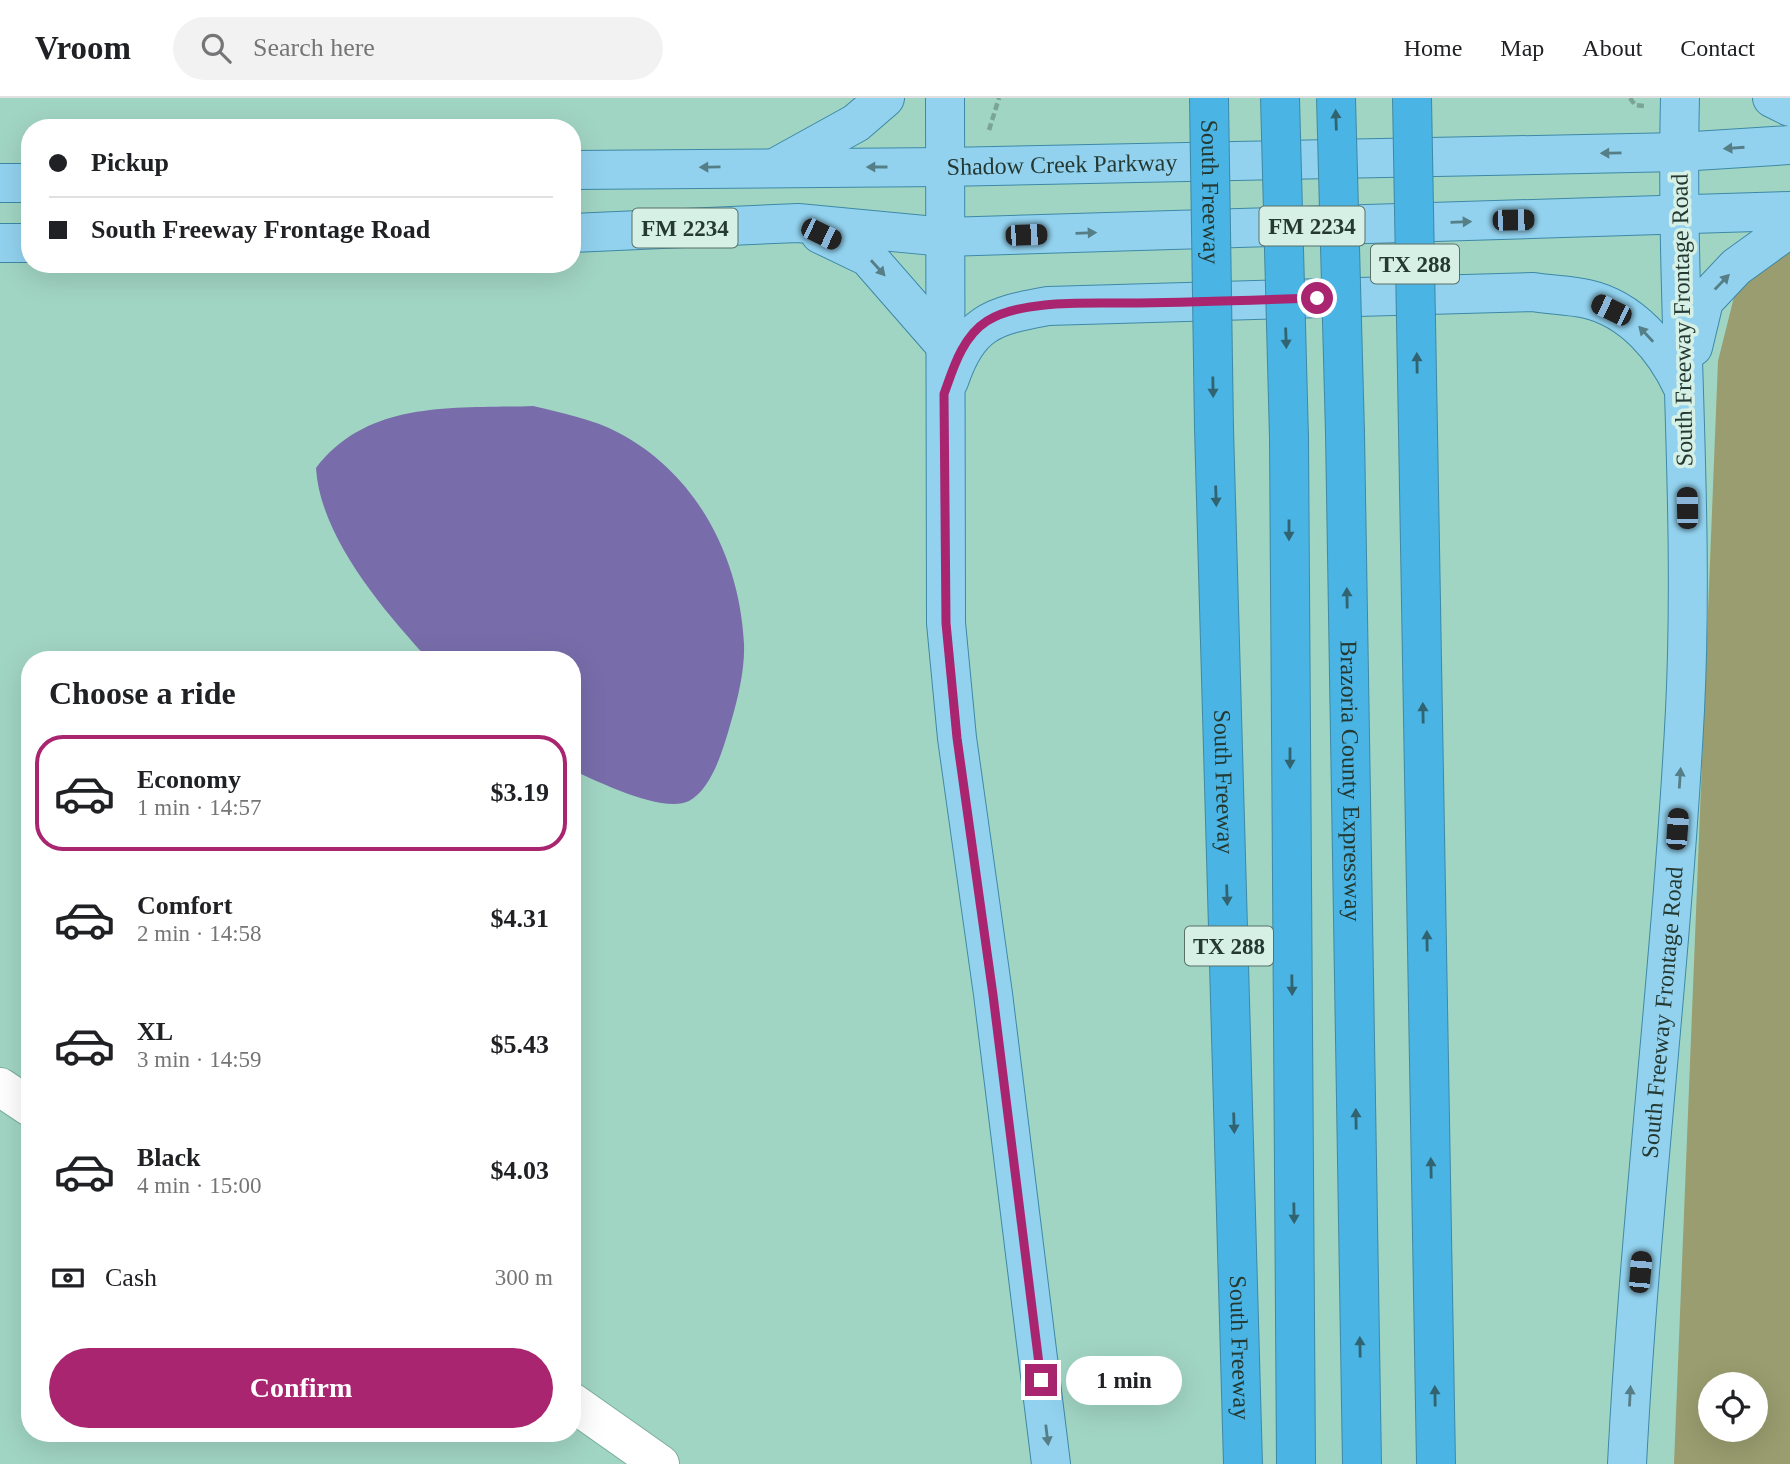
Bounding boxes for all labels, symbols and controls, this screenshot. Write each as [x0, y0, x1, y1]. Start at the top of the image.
search box [173, 17, 663, 80]
icon: search [197, 29, 235, 67]
text: Vroom [35, 30, 131, 66]
text: Search here [253, 33, 375, 62]
text: Home [1404, 35, 1462, 61]
text: Map [1500, 35, 1544, 61]
text: About [1582, 35, 1642, 61]
text: Contact [1680, 35, 1755, 61]
one-way arrow [1331, 109, 1342, 131]
street label: South Freeway [1196, 119, 1225, 265]
one-way arrow [1723, 143, 1745, 154]
one-way arrow [1599, 147, 1621, 159]
text: Pickup [91, 148, 169, 177]
street label: Shadow Creek Parkway [946, 149, 1178, 180]
one-way arrow [866, 161, 888, 173]
one-way arrow [699, 162, 721, 173]
street label: South Freeway Frontage Road [1666, 173, 1698, 467]
road number: FM 2234 [1260, 206, 1364, 246]
road number: FM 2234 [632, 209, 738, 248]
car [1492, 209, 1535, 231]
text: South Freeway Frontage Road [91, 215, 430, 244]
car [798, 215, 845, 253]
one-way arrow [1450, 216, 1472, 227]
car [1005, 224, 1048, 246]
one-way arrow [1076, 227, 1098, 239]
road number: TX 288 [1371, 244, 1459, 284]
one-way arrow [870, 259, 886, 277]
one-way arrow [1713, 274, 1729, 291]
route start [1301, 282, 1333, 314]
car [1588, 291, 1635, 329]
one-way arrow [1638, 325, 1654, 343]
one-way arrow [1280, 327, 1292, 349]
one-way arrow [1411, 351, 1423, 373]
one-way arrow [1208, 376, 1219, 398]
one-way arrow [1210, 486, 1222, 508]
car [1677, 487, 1698, 529]
one-way arrow [1283, 520, 1295, 542]
one-way arrow [1341, 587, 1353, 609]
street label: Brazoria County Expressway [1335, 640, 1366, 922]
text: Choose a ride [49, 675, 236, 711]
one-way arrow [1417, 702, 1429, 724]
street label: South Freeway [1209, 709, 1239, 855]
one-way arrow [1284, 747, 1296, 769]
icon: car [53, 762, 116, 825]
text: Economy [137, 765, 241, 794]
one-way arrow [1675, 767, 1686, 789]
text: $3.19 [491, 778, 549, 807]
text: 1 min · 14:57 [137, 795, 262, 820]
car [1666, 807, 1689, 851]
street label: South Freeway Frontage Road [1637, 866, 1688, 1159]
one-way arrow [1222, 884, 1233, 906]
icon: car [53, 888, 116, 951]
text: Comfort [137, 891, 232, 920]
text: $4.31 [491, 904, 549, 933]
text: 2 min · 14:58 [137, 921, 262, 946]
road number: TX 288 [1185, 926, 1273, 966]
one-way arrow [1421, 930, 1433, 952]
one-way arrow [1286, 975, 1298, 997]
icon: car [53, 1014, 116, 1077]
text: XL [137, 1017, 173, 1046]
text: $5.43 [491, 1030, 549, 1059]
text: 3 min · 14:59 [137, 1047, 262, 1072]
one-way arrow [1350, 1108, 1362, 1130]
one-way arrow [1228, 1112, 1239, 1134]
icon: car [53, 1140, 116, 1203]
text: Black [137, 1143, 201, 1172]
text: $4.03 [491, 1156, 549, 1185]
one-way arrow [1425, 1157, 1437, 1179]
text: 4 min · 15:00 [137, 1173, 262, 1198]
one-way arrow [1288, 1202, 1300, 1224]
car [1628, 1250, 1653, 1294]
icon: cash [49, 1259, 87, 1297]
text: Cash [105, 1263, 157, 1292]
text: 300 m [495, 1265, 553, 1290]
street label: South Freeway [1225, 1275, 1255, 1420]
one-way arrow [1354, 1336, 1366, 1358]
button: Confirm [49, 1348, 553, 1428]
callout: 1 min [1066, 1356, 1181, 1404]
route end [1025, 1364, 1057, 1396]
text: 1 min [1096, 1368, 1152, 1393]
map controls [1698, 1372, 1768, 1442]
button: locate [1698, 1372, 1768, 1442]
one-way arrow [1429, 1385, 1441, 1407]
one-way arrow [1625, 1385, 1636, 1407]
one-way arrow [1042, 1424, 1053, 1446]

